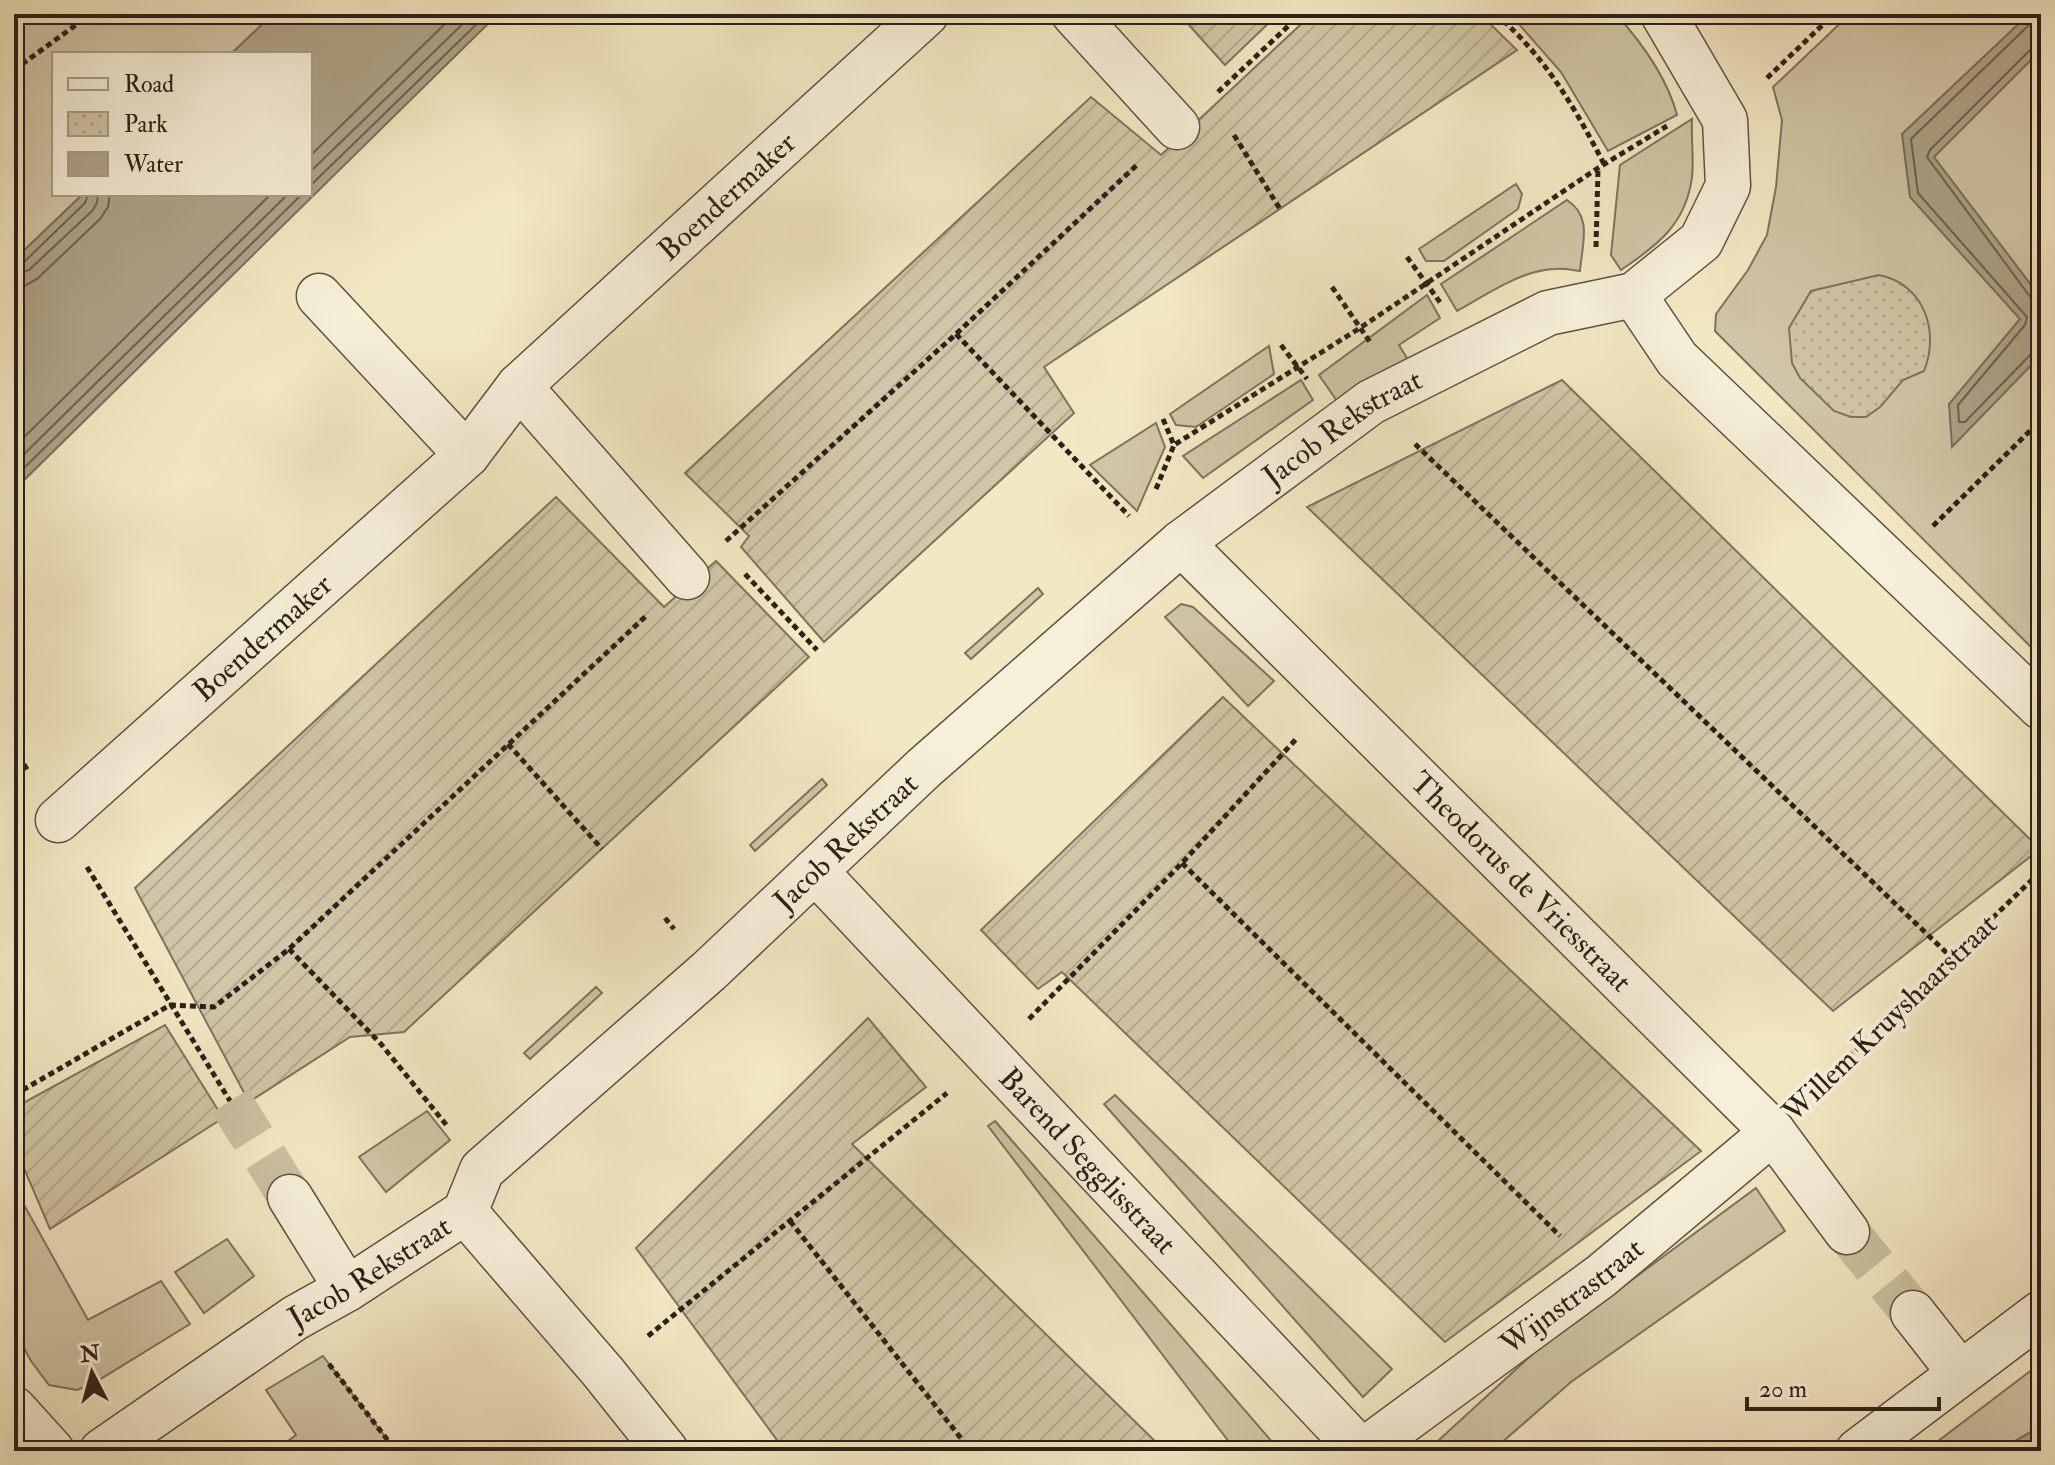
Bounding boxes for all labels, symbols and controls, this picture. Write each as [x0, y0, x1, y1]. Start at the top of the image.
legend [52, 52, 312, 196]
text: Road [124, 69, 174, 100]
text: Park [124, 109, 168, 140]
street label: Boendermaker [650, 124, 803, 268]
text: Water [123, 149, 183, 180]
street label: Jacob Rekstraat [1254, 361, 1428, 495]
street label: Boendermaker [185, 566, 340, 709]
street label: Theodorus de Vriesstraat [1403, 764, 1640, 1000]
street label: Jacob Rekstraat [765, 765, 926, 920]
street label: Willem Kruyshaarstraat [1774, 906, 2005, 1131]
street label: Barend Segglisstraat [991, 1060, 1185, 1262]
street label: Jacob Rekstraat [281, 1207, 458, 1337]
street label: Wijnstrastraat [1492, 1230, 1651, 1363]
north arrow [52, 1333, 132, 1413]
text: N [78, 1339, 102, 1369]
scale bar [1747, 1361, 1939, 1411]
text: 20 m [1759, 1374, 1808, 1405]

